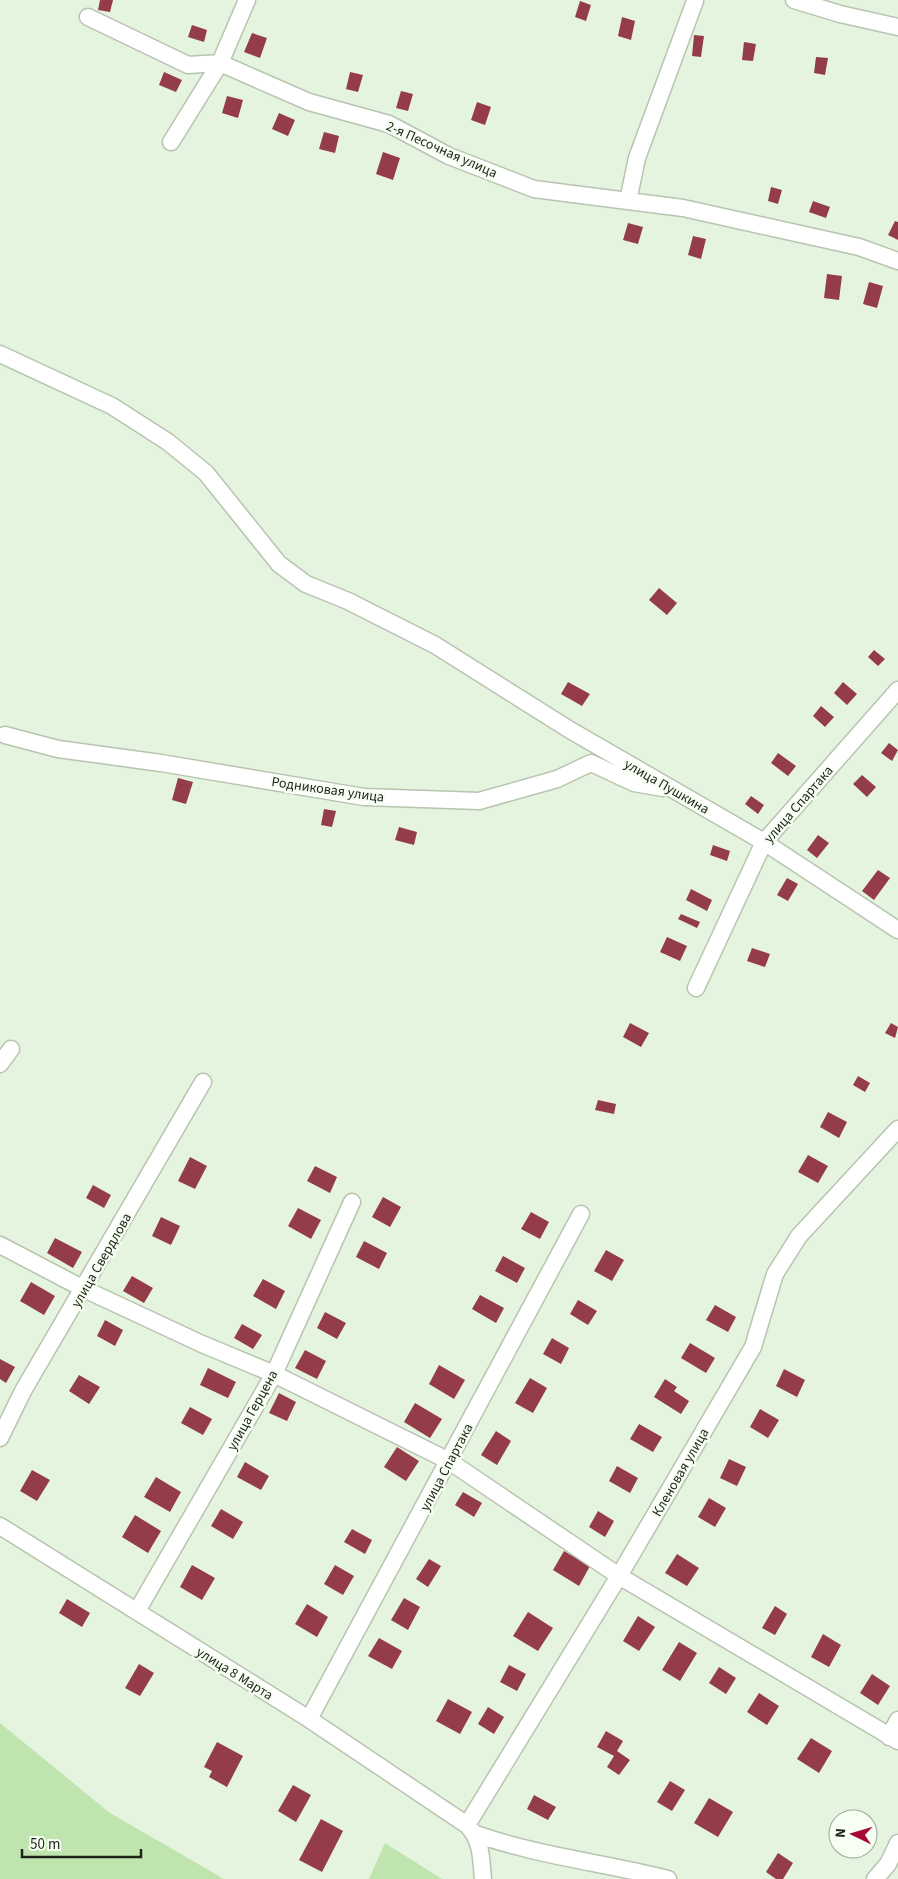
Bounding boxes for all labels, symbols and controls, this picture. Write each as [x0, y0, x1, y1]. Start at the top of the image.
street label: 2-я Песочная улица [383, 116, 500, 183]
street label: улица Пушкина [620, 754, 713, 819]
street label: улица Спартака [759, 762, 838, 848]
street label: Родниковая улица [270, 772, 385, 808]
street label: улица Свердлова [67, 1210, 137, 1311]
street label: улица Герцена [222, 1367, 283, 1454]
street label: улица Спартака [415, 1420, 478, 1515]
street label: Кленовая улица [647, 1425, 714, 1520]
street label: улица 8 Марта [192, 1642, 277, 1705]
north arrow [828, 1809, 878, 1859]
scale bar [22, 1826, 141, 1858]
text: N [831, 1827, 851, 1838]
text: 50 m [30, 1834, 60, 1855]

